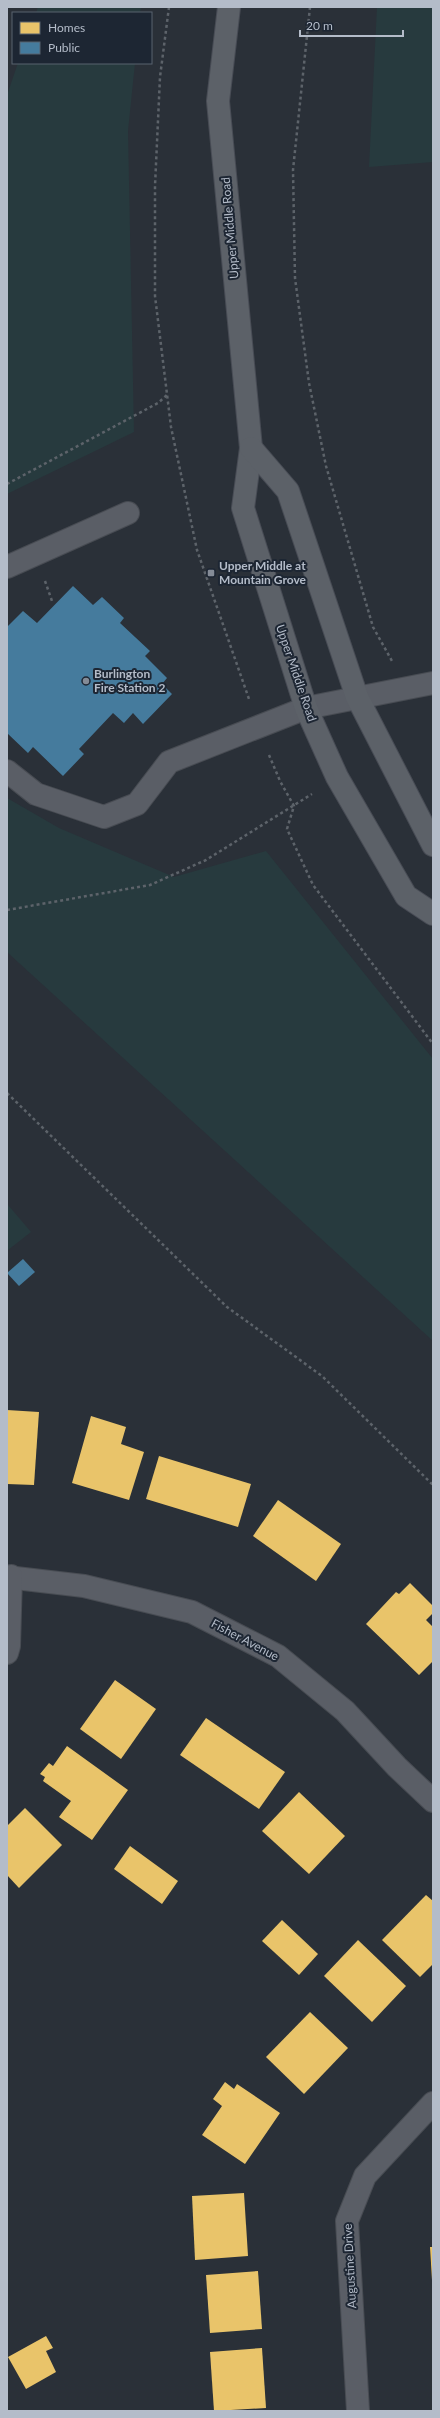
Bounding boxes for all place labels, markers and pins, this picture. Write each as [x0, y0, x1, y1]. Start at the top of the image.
place label: Upper Middle at Mountain Grove [219, 558, 307, 587]
marker: Upper Middle at Mountain Grove [206, 568, 216, 578]
place label: Burlington Fire Station 2 [94, 666, 166, 695]
marker: Burlington Fire Station 2 [81, 676, 91, 686]

